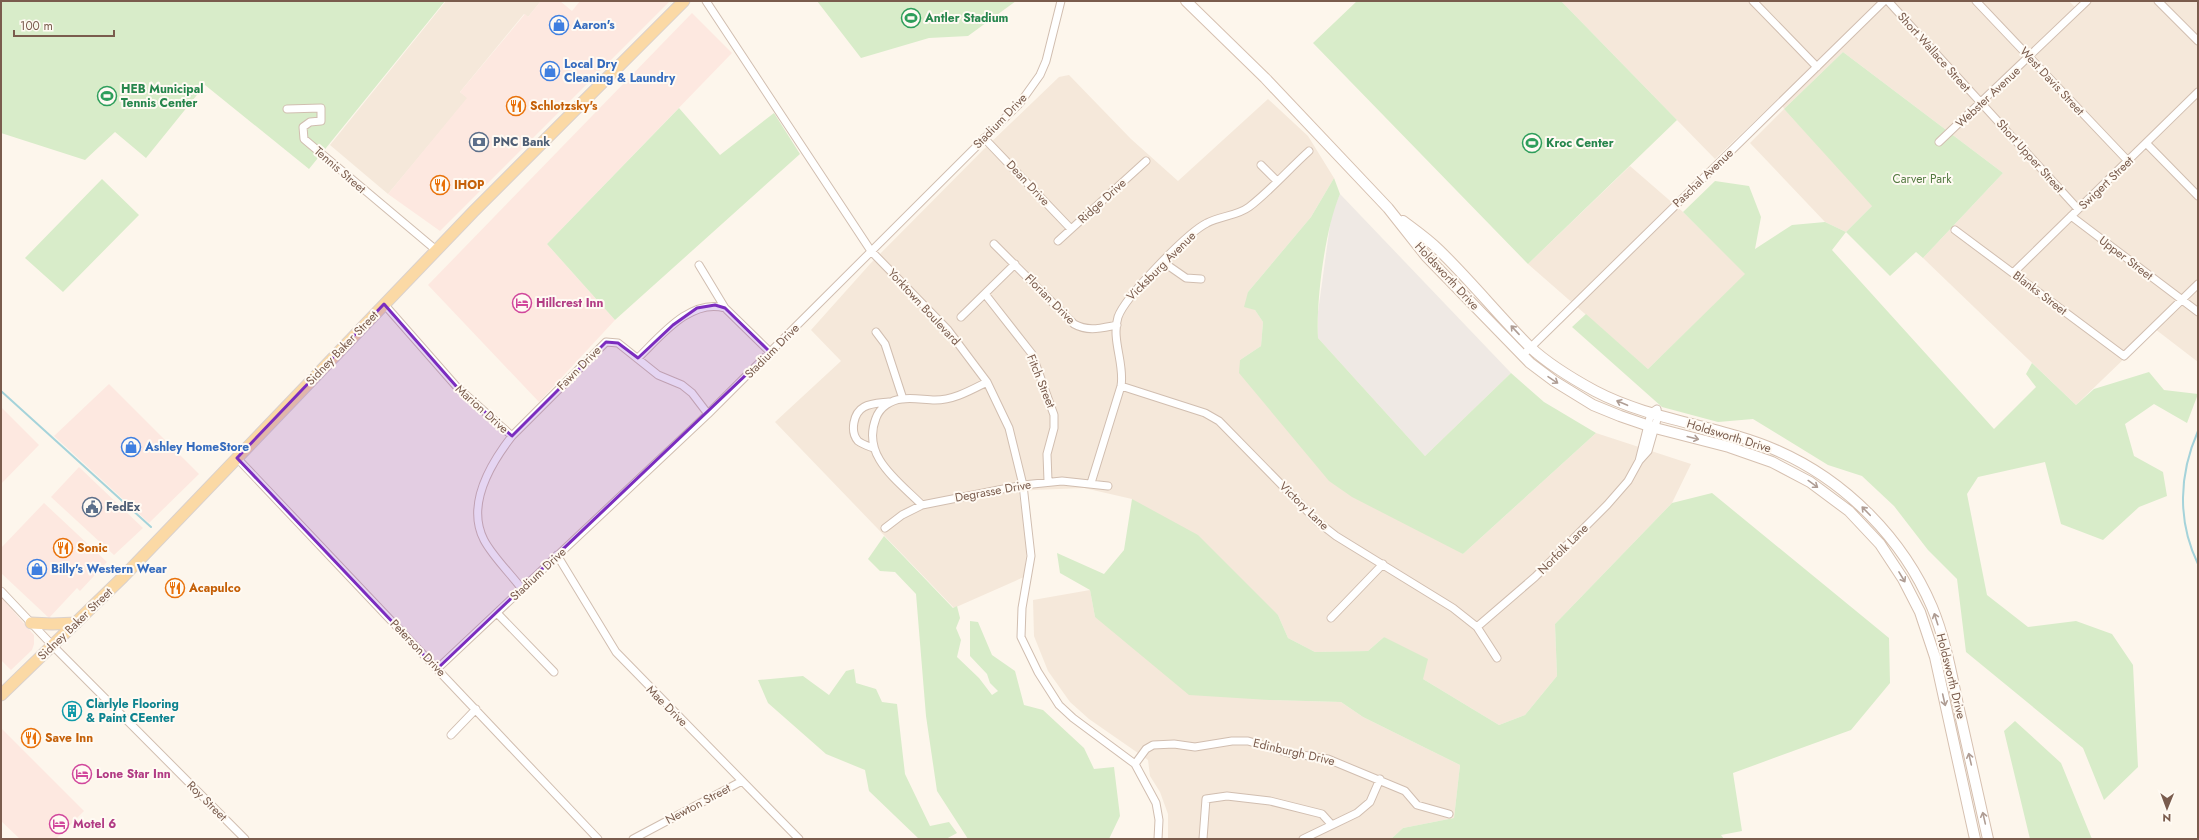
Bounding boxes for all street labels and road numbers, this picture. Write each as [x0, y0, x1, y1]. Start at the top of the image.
street label: Short Wallace Street [1893, 8, 1975, 96]
street label: West Davis Street [2015, 43, 2089, 119]
street label: Webster Avenue [1952, 62, 2024, 132]
street label: Stadium Drive [969, 89, 1031, 153]
street label: Short Upper Street [1992, 115, 2068, 197]
street label: Tennis Street [310, 142, 370, 198]
street label: Paschal Avenue [1669, 144, 1737, 212]
street label: Swigert Street [2075, 152, 2138, 214]
street label: Dean Drive [1002, 156, 1054, 210]
street label: Ridge Drive [1074, 174, 1130, 228]
street label: Vicksburg Avenue [1122, 227, 1200, 305]
street label: Upper Street [2095, 232, 2157, 284]
street label: Holdsworth Drive [1411, 238, 1483, 314]
street label: Yorktown Boulevard [884, 265, 964, 349]
street label: Blanks Street [2009, 267, 2071, 319]
street label: Florian Drive [1021, 270, 1079, 328]
street label: Sidney Baker Street [302, 306, 383, 389]
street label: Stadium Drive [740, 319, 804, 383]
street label: Fawn Drive [553, 342, 605, 394]
street label: Fitch Street [1022, 352, 1060, 411]
street label: Marion Drive [452, 380, 512, 438]
street label: Holdsworth Drive [1684, 415, 1774, 457]
street label: Degrasse Drive [953, 475, 1033, 507]
street label: Victory Lane [1275, 478, 1333, 534]
street label: Norfolk Lane [1534, 520, 1592, 578]
street label: Stadium Drive [506, 543, 570, 605]
street label: Sidney Baker Street [34, 583, 117, 664]
street label: Peterson Drive [386, 615, 450, 681]
street label: Holdsworth Drive [1932, 631, 1970, 721]
street label: Mae Drive [642, 681, 692, 731]
street label: Edinburgh Drive [1251, 734, 1337, 770]
street label: Roy Street [183, 777, 231, 825]
street label: Newton Street [662, 779, 734, 829]

